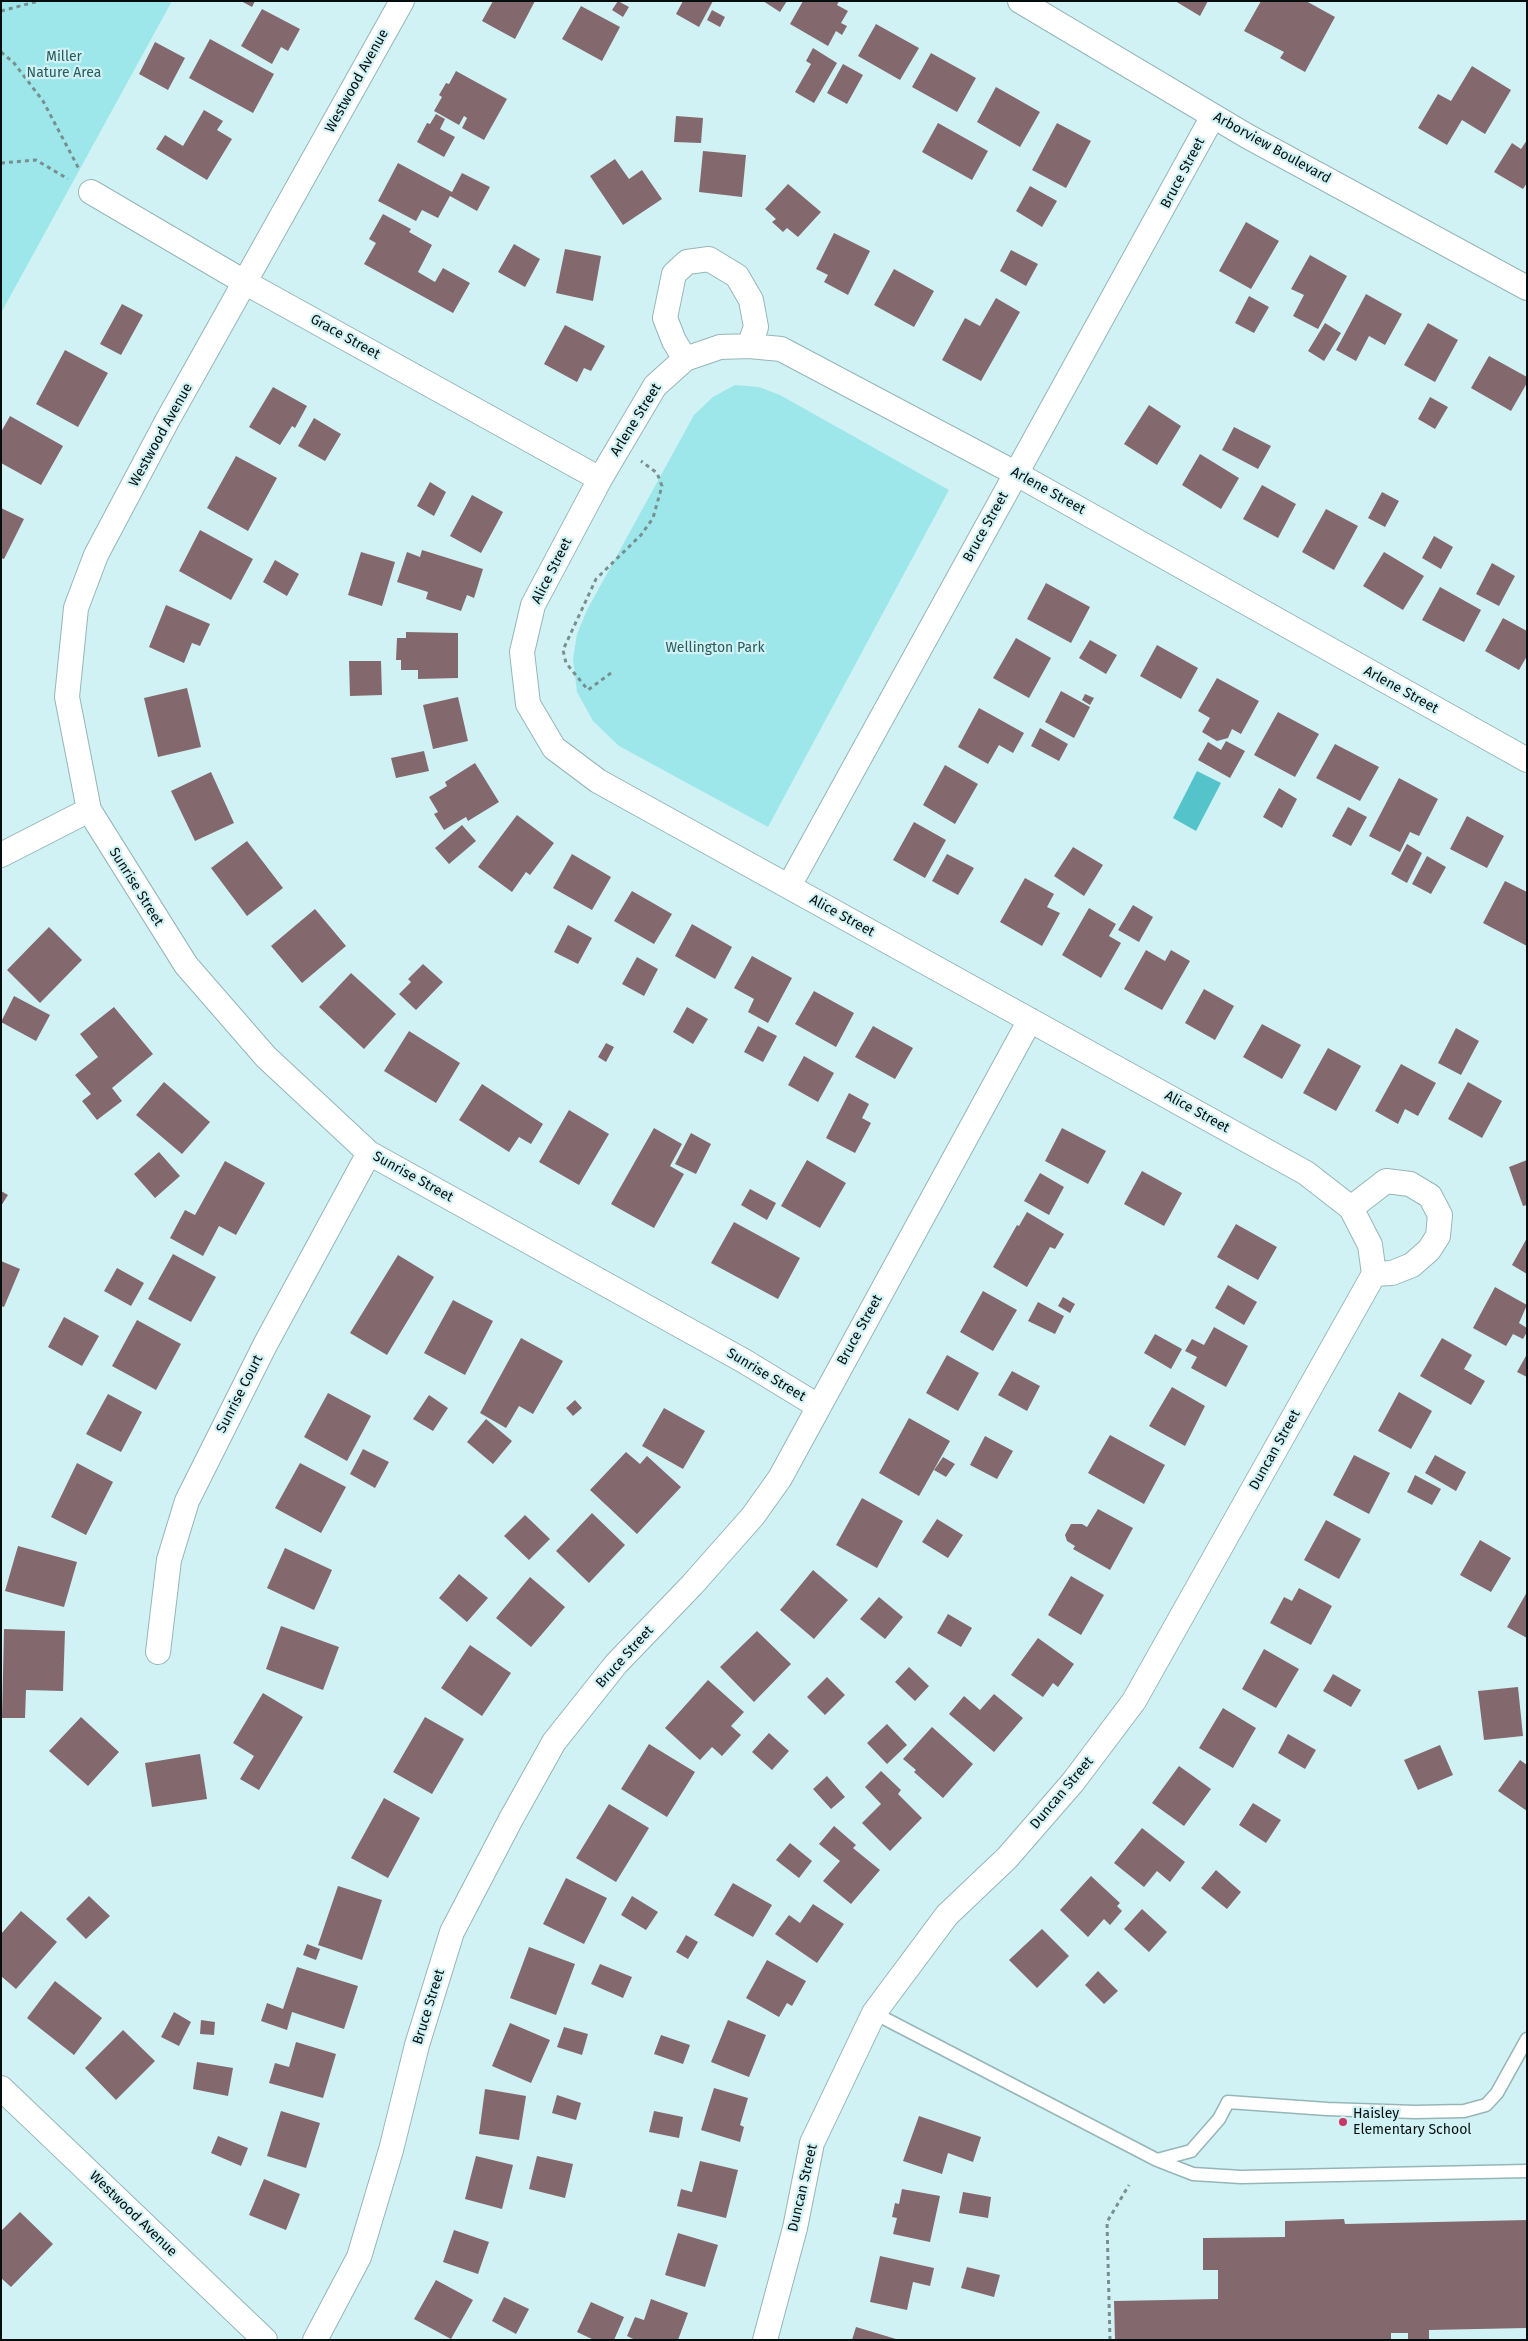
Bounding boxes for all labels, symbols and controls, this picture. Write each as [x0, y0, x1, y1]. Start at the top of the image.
street label: Westwood Avenue [322, 26, 392, 136]
park label: Miller Nature Area [27, 49, 101, 82]
street label: Arborview Boulevard [1210, 109, 1334, 187]
street label: Bruce Street [1157, 135, 1209, 211]
street label: Grace Street [307, 311, 383, 363]
street label: Westwood Avenue [126, 380, 196, 490]
street label: Arlene Street [607, 381, 665, 459]
street label: Arlene Street [1008, 464, 1088, 518]
street label: Bruce Street [960, 489, 1012, 565]
street label: Alice Street [528, 535, 576, 607]
park label: Wellington Park [665, 640, 765, 656]
street label: Arlene Street [1361, 663, 1441, 717]
street label: Sunrise Street [105, 845, 167, 929]
street label: Alice Street [807, 891, 877, 941]
street label: Alice Street [1162, 1087, 1232, 1137]
street label: Sunrise Street [370, 1148, 456, 1206]
street label: Bruce Street [834, 1292, 886, 1368]
street label: Sunrise Street [723, 1345, 809, 1405]
street label: Sunrise Court [213, 1352, 267, 1436]
street label: Duncan Street [1246, 1407, 1304, 1493]
street label: Bruce Street [593, 1622, 657, 1692]
street label: Duncan Street [1027, 1753, 1097, 1833]
street label: Bruce Street [410, 1967, 448, 2047]
place label: Haisley Elementary School [1353, 2106, 1471, 2138]
marker: Haisley Elementary School [1337, 2116, 1349, 2128]
street label: Duncan Street [785, 2143, 821, 2233]
street label: Westwood Avenue [86, 2168, 180, 2260]

